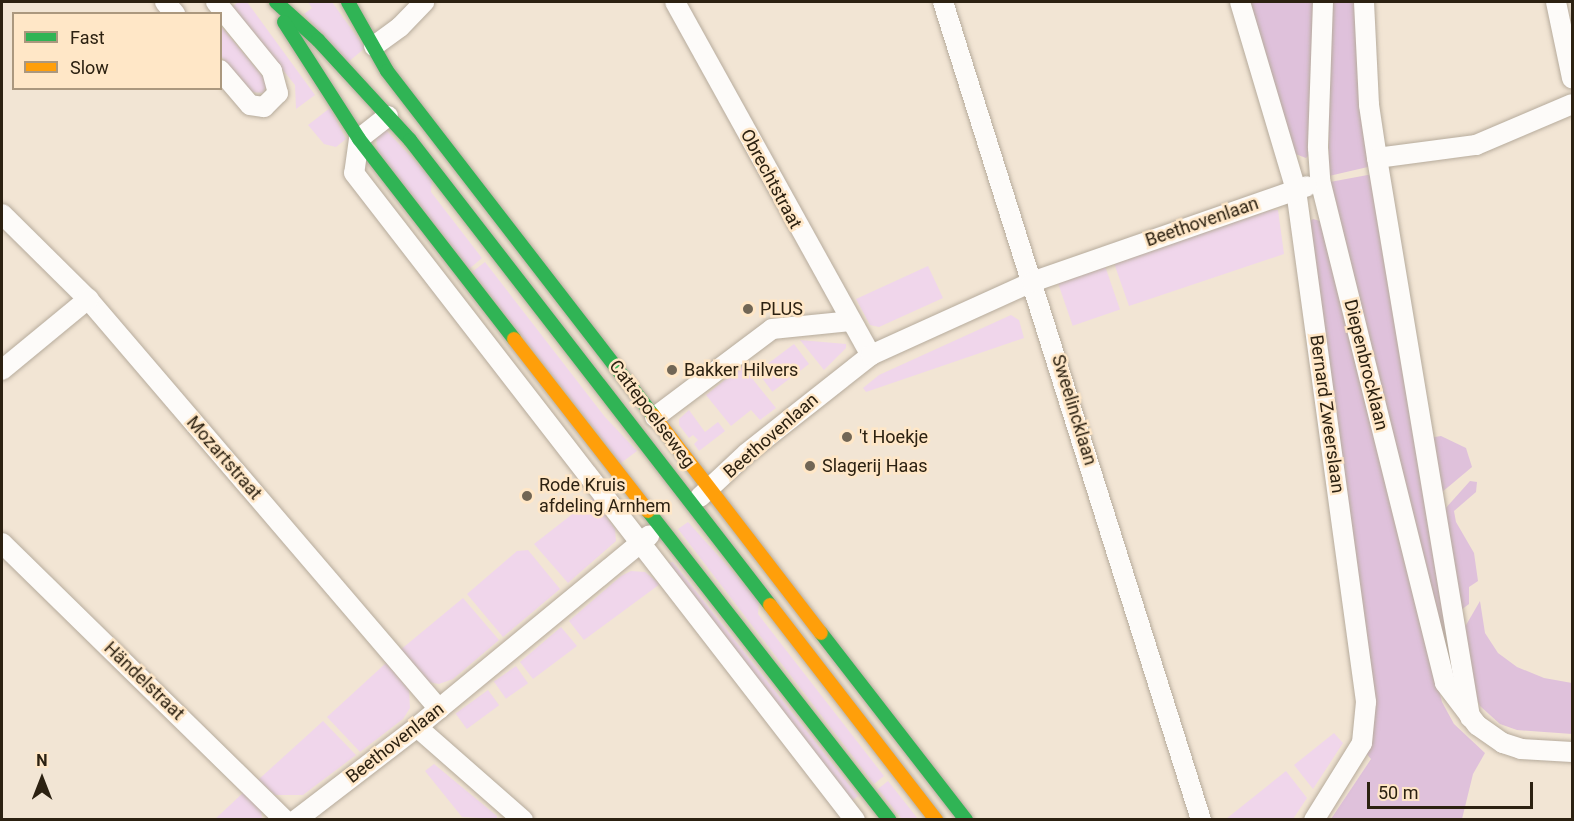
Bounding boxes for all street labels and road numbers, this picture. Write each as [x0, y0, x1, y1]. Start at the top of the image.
street label: Obrechtstraat [736, 126, 806, 232]
street label: Beethovenlaan [1143, 193, 1261, 251]
street label: Diepenbrocklaan [1339, 297, 1393, 433]
street label: Bernard Zweerslaan [1305, 333, 1349, 495]
street label: Sweelincklaan [1047, 352, 1101, 468]
street label: Cattepoelseweg [605, 356, 699, 472]
street label: Beethovenlaan [719, 389, 823, 483]
street label: Mozartstraat [182, 412, 266, 504]
street label: Händelstraat [99, 637, 189, 725]
street label: Beethovenlaan [342, 698, 448, 788]

